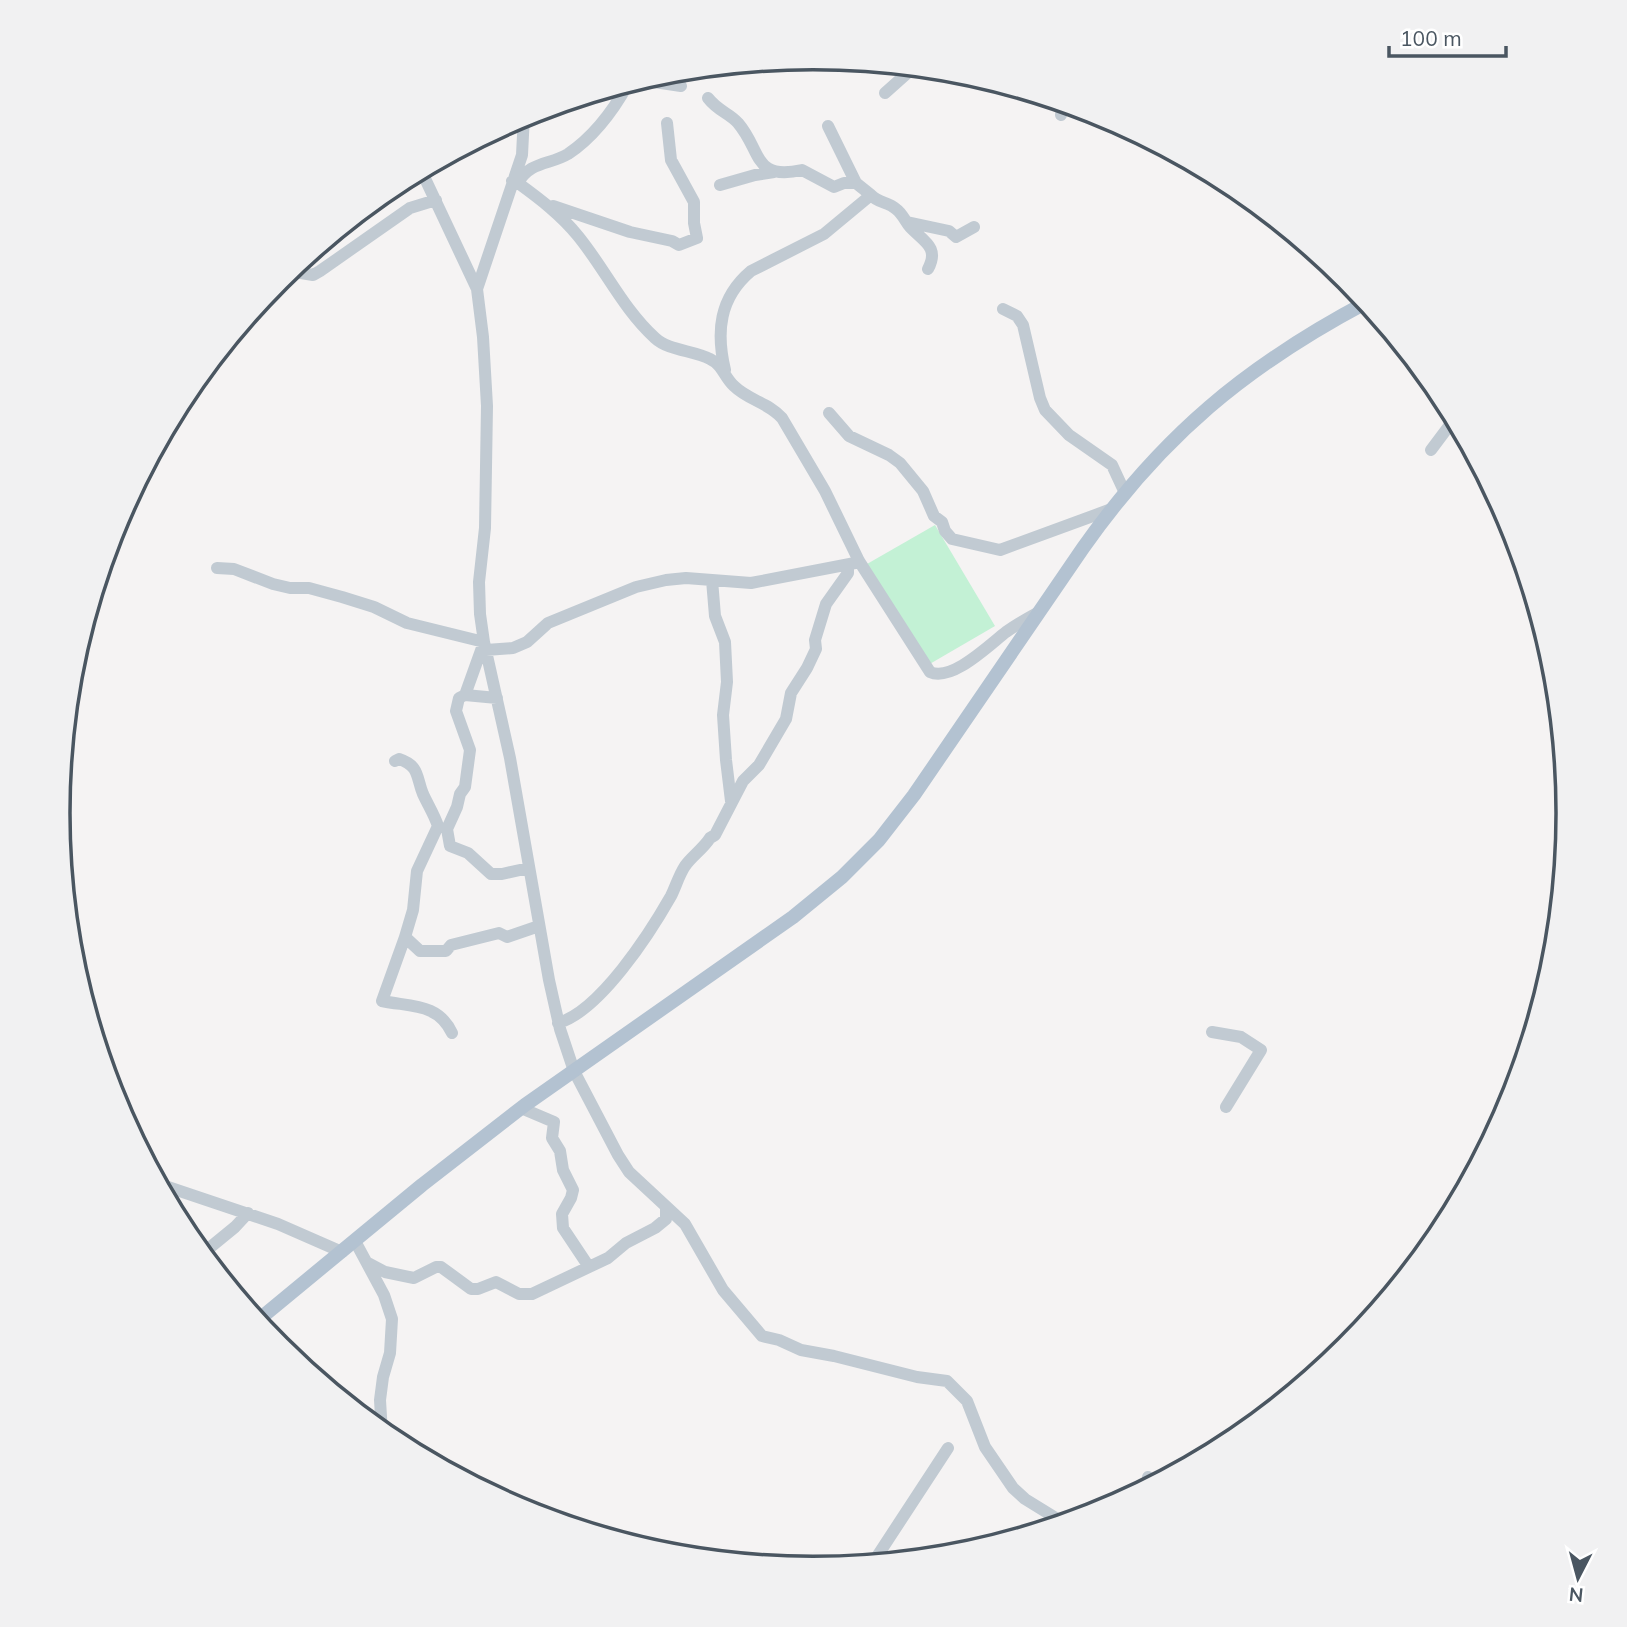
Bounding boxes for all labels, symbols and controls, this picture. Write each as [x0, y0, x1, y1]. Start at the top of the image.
scale bar [1389, 14, 1506, 58]
text: 100 m [1400, 25, 1462, 51]
north arrow [1543, 1543, 1613, 1613]
text: N [1568, 1582, 1585, 1608]

